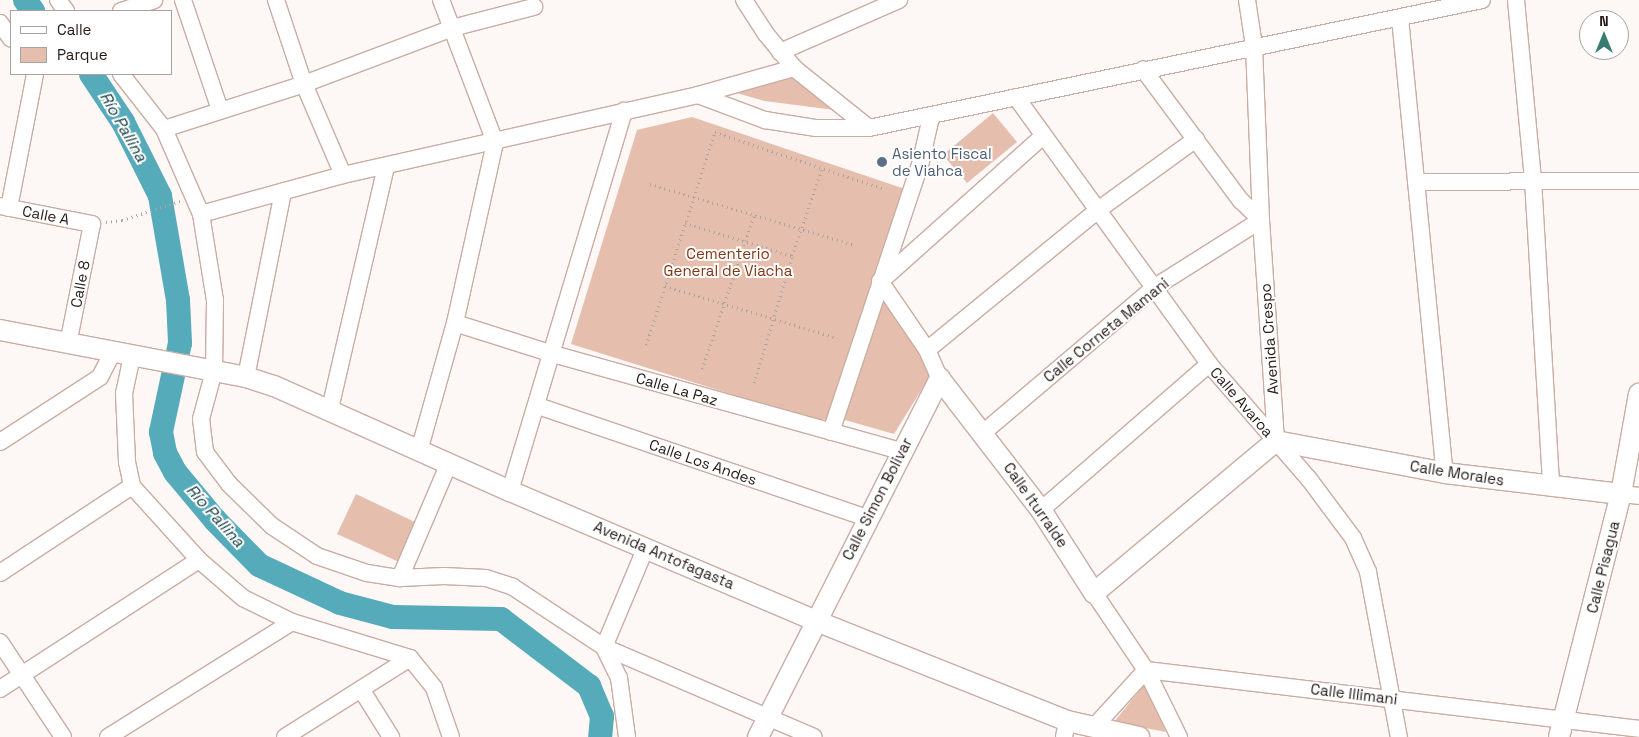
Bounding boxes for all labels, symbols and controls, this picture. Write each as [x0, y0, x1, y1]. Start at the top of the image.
legend [10, 10, 172, 75]
north arrow [1579, 10, 1629, 60]
text: N [1599, 12, 1609, 30]
text: Calle [57, 20, 92, 39]
text: Parque [57, 45, 108, 64]
water label: Río Pallina [95, 89, 151, 165]
place label: Asiento Fiscal de Viahca [892, 144, 992, 179]
marker: Asiento Fiscal de Viahca [876, 156, 888, 168]
street label: Calle A [21, 202, 71, 228]
park label: Cementerio General de Viacha [664, 244, 792, 279]
street label: Calle 8 [67, 259, 93, 309]
street label: Calle Corneta Mamani [1040, 274, 1172, 386]
street label: Avenida Crespo [1256, 283, 1282, 395]
street label: Calle Avaroa [1207, 363, 1277, 441]
street label: Calle La Paz [634, 369, 720, 409]
street label: Calle Los Andes [647, 435, 759, 489]
street label: Calle Simon Bolivar [838, 435, 916, 563]
street label: Calle Morales [1409, 457, 1505, 489]
street label: Calle Iturralde [1000, 459, 1072, 551]
water label: Río Pallina [182, 481, 248, 551]
street label: Avenida Antofagasta [591, 517, 737, 593]
street label: Calle Pisagua [1583, 519, 1623, 615]
street label: Calle Illimani [1310, 680, 1398, 708]

